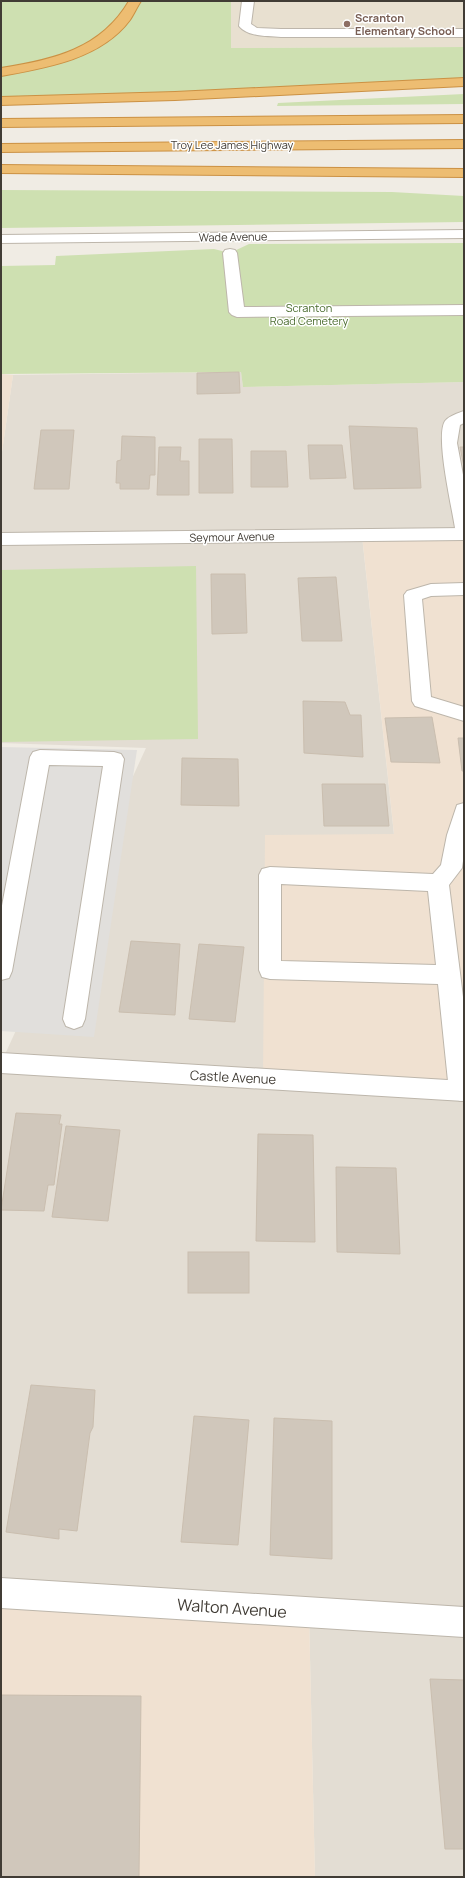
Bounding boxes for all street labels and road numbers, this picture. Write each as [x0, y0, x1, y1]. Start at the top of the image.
street label: Troy Lee James Highway [171, 137, 293, 152]
street label: Wade Avenue [199, 228, 268, 245]
street label: Seymour Avenue [189, 528, 275, 545]
street label: Castle Avenue [189, 1066, 277, 1088]
street label: Walton Avenue [176, 1593, 288, 1623]

